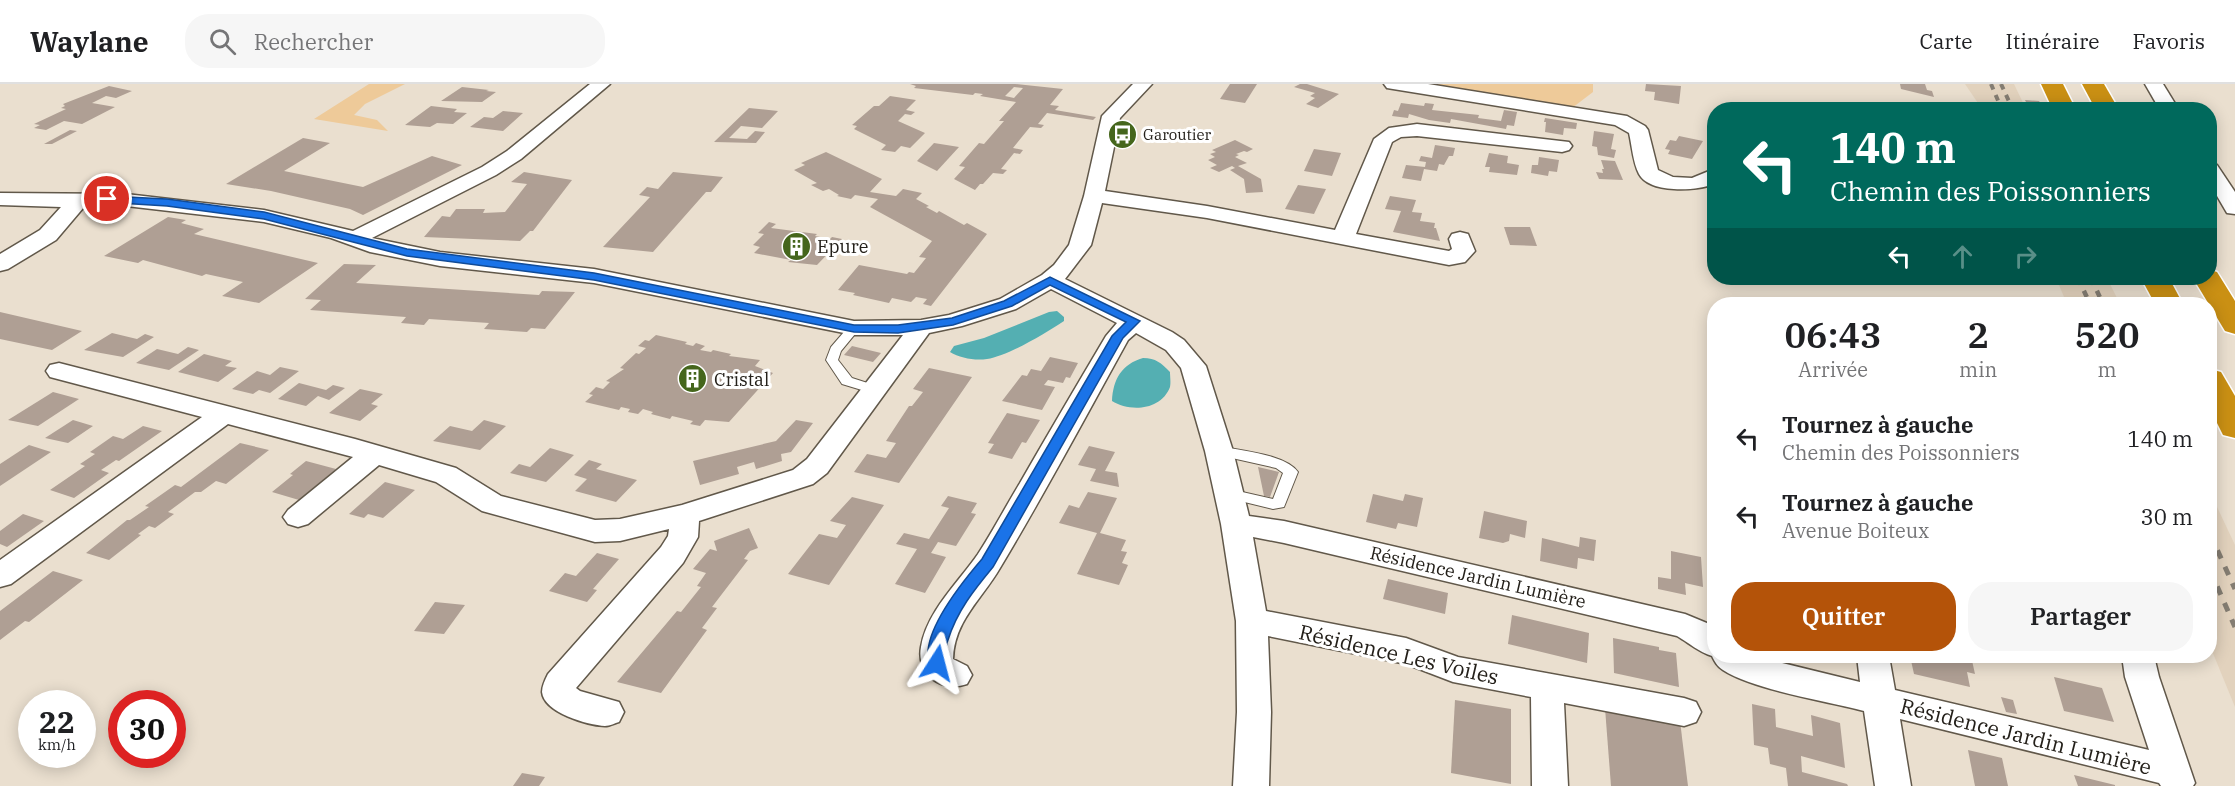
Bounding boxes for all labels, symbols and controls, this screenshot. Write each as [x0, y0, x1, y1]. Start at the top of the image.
search box [185, 14, 605, 68]
text: Waylane [30, 23, 149, 60]
icon: search [206, 25, 239, 58]
text: Rechercher [254, 27, 373, 56]
text: Carte [1919, 27, 1973, 55]
text: Itinéraire [2006, 27, 2099, 55]
text: Favoris [2132, 27, 2205, 55]
bus stop icon: Garoutier [1106, 118, 1138, 150]
text: 140 m [1830, 120, 1956, 175]
place label: Garoutier [1143, 125, 1212, 144]
icon: left [1731, 126, 1809, 204]
pin [81, 173, 132, 224]
text: Chemin des Poissonniers [1830, 173, 2151, 208]
icon: arrive [90, 182, 123, 215]
building icon: Epure [780, 230, 812, 262]
place label: Epure [817, 235, 868, 258]
icon: left [1883, 240, 1916, 273]
icon: ahead [1946, 240, 1979, 273]
icon: right [2009, 240, 2042, 273]
text: 06:43 [1784, 311, 1882, 358]
text: 2 [1967, 311, 1989, 358]
text: 520 [2075, 311, 2140, 358]
text: Arrivée [1798, 356, 1868, 383]
text: min [1959, 356, 1997, 383]
text: m [2098, 356, 2117, 383]
building icon: Cristal [677, 363, 709, 395]
place label: Cristal [714, 368, 769, 391]
text: Tournez à gauche [1782, 410, 1973, 439]
icon: left [1731, 422, 1764, 455]
text: 140 m [2127, 424, 2193, 453]
text: Chemin des Poissonniers [1782, 439, 2020, 466]
text: Tournez à gauche [1782, 488, 1973, 517]
icon: left [1731, 500, 1764, 533]
text: 30 m [2141, 502, 2193, 531]
text: Avenue Boiteux [1782, 517, 1929, 544]
street label: Résidence Jardin Lumière [1368, 541, 1588, 613]
button: Quitter [1731, 582, 1956, 651]
button: Partager [1968, 582, 2193, 651]
street label: Résidence Les Voiles [1296, 617, 1502, 691]
position arrow [905, 631, 969, 695]
speed limit sign: 30 [108, 690, 186, 768]
street label: Résidence Jardin Lumière [1898, 691, 2154, 781]
text: 22 [39, 702, 75, 741]
text: km/h [38, 735, 76, 754]

